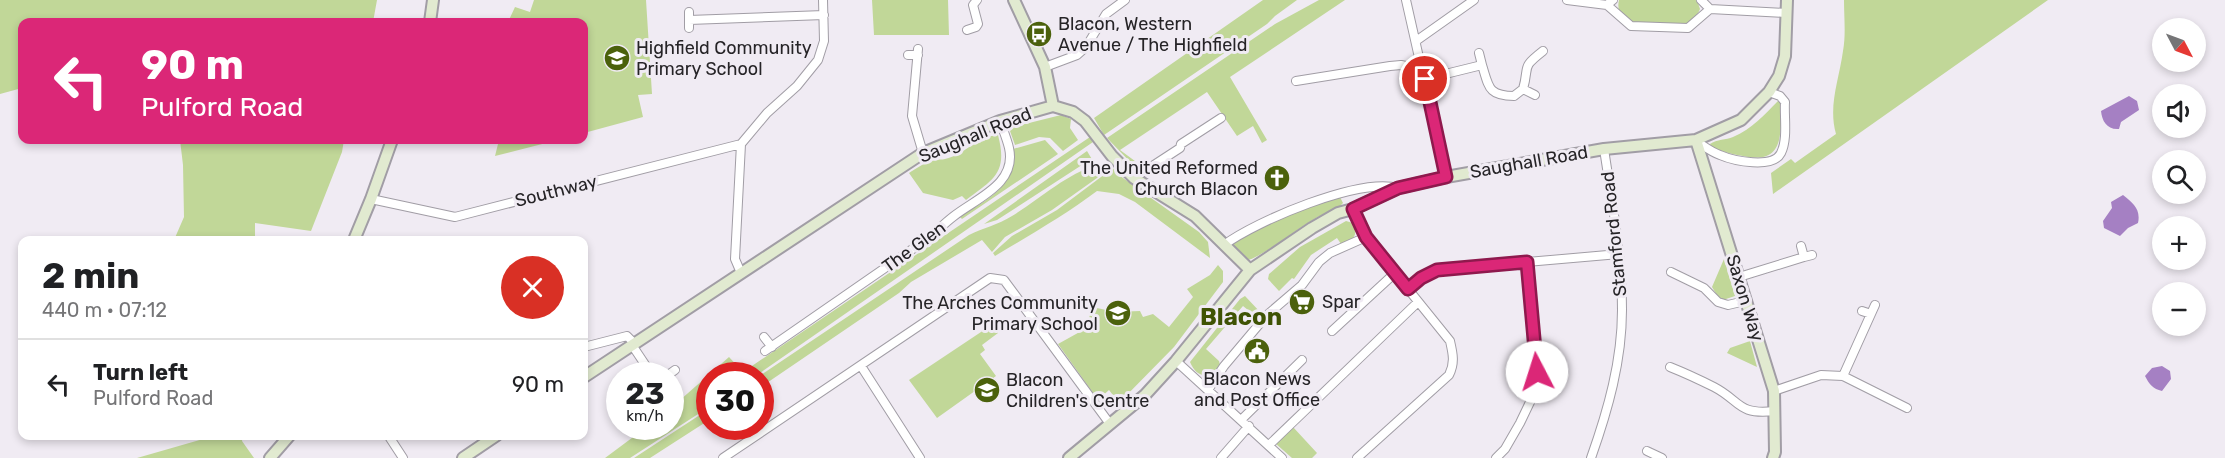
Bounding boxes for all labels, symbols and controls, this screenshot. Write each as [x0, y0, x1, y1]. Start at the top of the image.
place label: Blacon, Western Avenue / The Highfield [1058, 13, 1247, 56]
north arrow [2152, 18, 2206, 72]
map controls [2152, 18, 2206, 336]
bus stop icon: Blacon, Western Avenue / The Highfield [1024, 19, 1054, 49]
place label: Highfield Community Primary School [636, 37, 812, 80]
text: 90 m [141, 40, 244, 90]
icon: left [42, 42, 120, 120]
school or university icon: Highfield Community Primary School [602, 43, 632, 73]
pin [1399, 53, 1450, 104]
icon: arrive [1408, 62, 1441, 95]
button: sound [2152, 84, 2206, 138]
text: Pulford Road [141, 91, 303, 123]
street label: Saughall Road [916, 102, 1034, 168]
street label: Saughall Road [1468, 141, 1590, 183]
button: search [2152, 150, 2206, 204]
place label: The United Reformed Church Blacon [1080, 157, 1258, 200]
church icon: The United Reformed Church Blacon [1262, 163, 1292, 193]
street label: Southway [513, 170, 600, 212]
street label: Stamford Road [1596, 170, 1632, 298]
button: + [2152, 216, 2206, 270]
street label: The Glen [878, 217, 950, 277]
street label: Saxon Way [1721, 252, 1769, 344]
text: 2 min [42, 254, 140, 297]
button: close [501, 256, 564, 319]
button: − [2152, 282, 2206, 336]
supermarket icon: Spar [1287, 287, 1317, 317]
place label: Spar [1322, 291, 1361, 313]
place label: The Arches Community Primary School [902, 292, 1098, 335]
text: 440 m · 07:12 [42, 298, 167, 322]
school or university icon: The Arches Community Primary School [1103, 298, 1133, 328]
district label: Blacon [1200, 303, 1282, 331]
public building icon: Blacon News and Post Office [1242, 336, 1272, 366]
position arrow [1505, 340, 1569, 404]
text: Turn left [93, 359, 188, 386]
speed limit sign: 30 [696, 362, 774, 440]
icon: left [42, 368, 75, 401]
place label: Blacon News and Post Office [1194, 368, 1320, 411]
place label: Blacon Children's Centre [1006, 369, 1149, 412]
text: 90 m [512, 371, 564, 398]
school or university icon: Blacon Children's Centre [972, 375, 1002, 405]
text: 23 [625, 376, 665, 412]
text: Pulford Road [93, 386, 213, 410]
text: km/h [626, 407, 664, 425]

